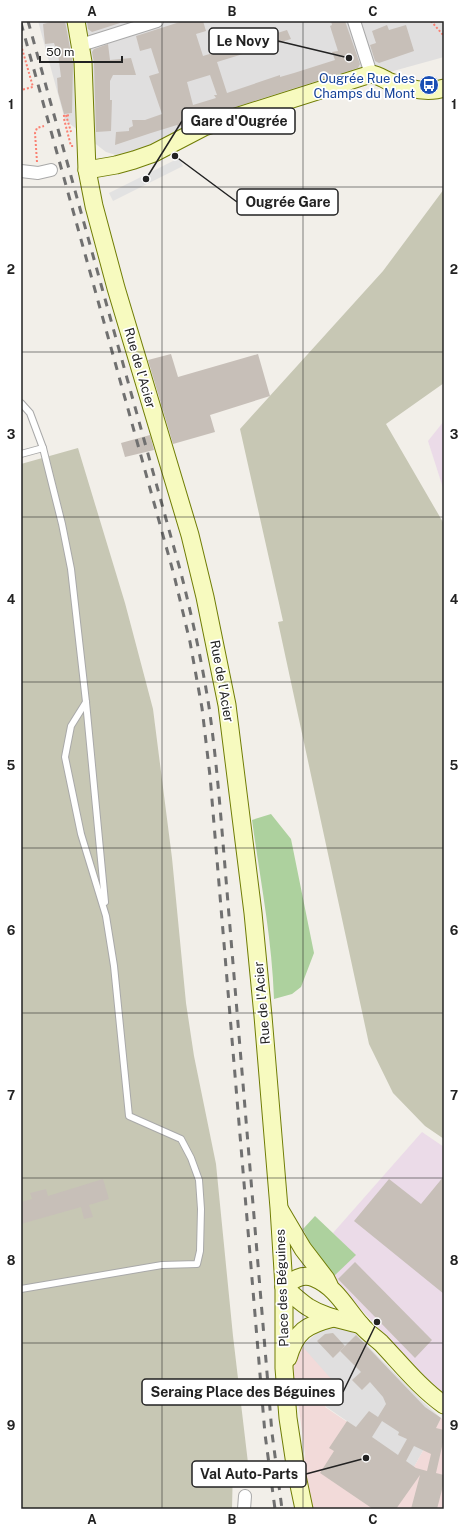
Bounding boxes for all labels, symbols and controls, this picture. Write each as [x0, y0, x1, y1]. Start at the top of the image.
text: A [87, 4, 97, 19]
text: B [228, 4, 237, 19]
text: C [368, 4, 378, 19]
callout: Le Novy [209, 28, 278, 54]
text: Le Novy [216, 33, 270, 49]
scale bar [40, 38, 122, 64]
text: 50 m [46, 45, 74, 59]
place label: Ougrée Rue des Champs du Mont [313, 71, 415, 101]
bus stop icon: Ougrée Rue des Champs du Mont [418, 74, 440, 96]
text: 1 [8, 97, 14, 112]
text: 1 [451, 97, 457, 112]
callout: Gare d'Ougrée [182, 108, 295, 134]
text: Gare d'Ougrée [190, 113, 288, 129]
callout: Ougrée Gare [237, 189, 338, 215]
text: Ougrée Gare [245, 194, 331, 210]
text: 2 [7, 262, 15, 277]
text: 2 [450, 262, 458, 277]
street label: Rue de l'Acier [121, 326, 159, 410]
text: 3 [7, 427, 16, 442]
text: 3 [450, 427, 459, 442]
text: 4 [7, 592, 16, 607]
text: 4 [450, 592, 459, 607]
street label: Rue de l'Acier [207, 639, 237, 723]
text: 5 [7, 758, 16, 773]
text: 5 [450, 758, 459, 773]
text: 6 [7, 923, 16, 938]
text: 6 [450, 923, 459, 938]
street label: Rue de l'Acier [251, 961, 273, 1045]
text: 7 [7, 1088, 15, 1103]
text: 7 [450, 1088, 458, 1103]
street label: Place des Béguines [272, 1229, 292, 1347]
text: 8 [7, 1253, 16, 1268]
text: 8 [450, 1253, 459, 1268]
callout: Seraing Place des Béguines [142, 1379, 343, 1405]
text: Seraing Place des Béguines [151, 1384, 335, 1400]
text: 9 [7, 1418, 15, 1433]
text: 9 [450, 1418, 458, 1433]
callout: Val Auto-Parts [192, 1461, 306, 1487]
text: Val Auto-Parts [200, 1466, 298, 1482]
text: A [87, 1512, 97, 1527]
text: B [228, 1512, 237, 1527]
text: C [368, 1512, 378, 1527]

